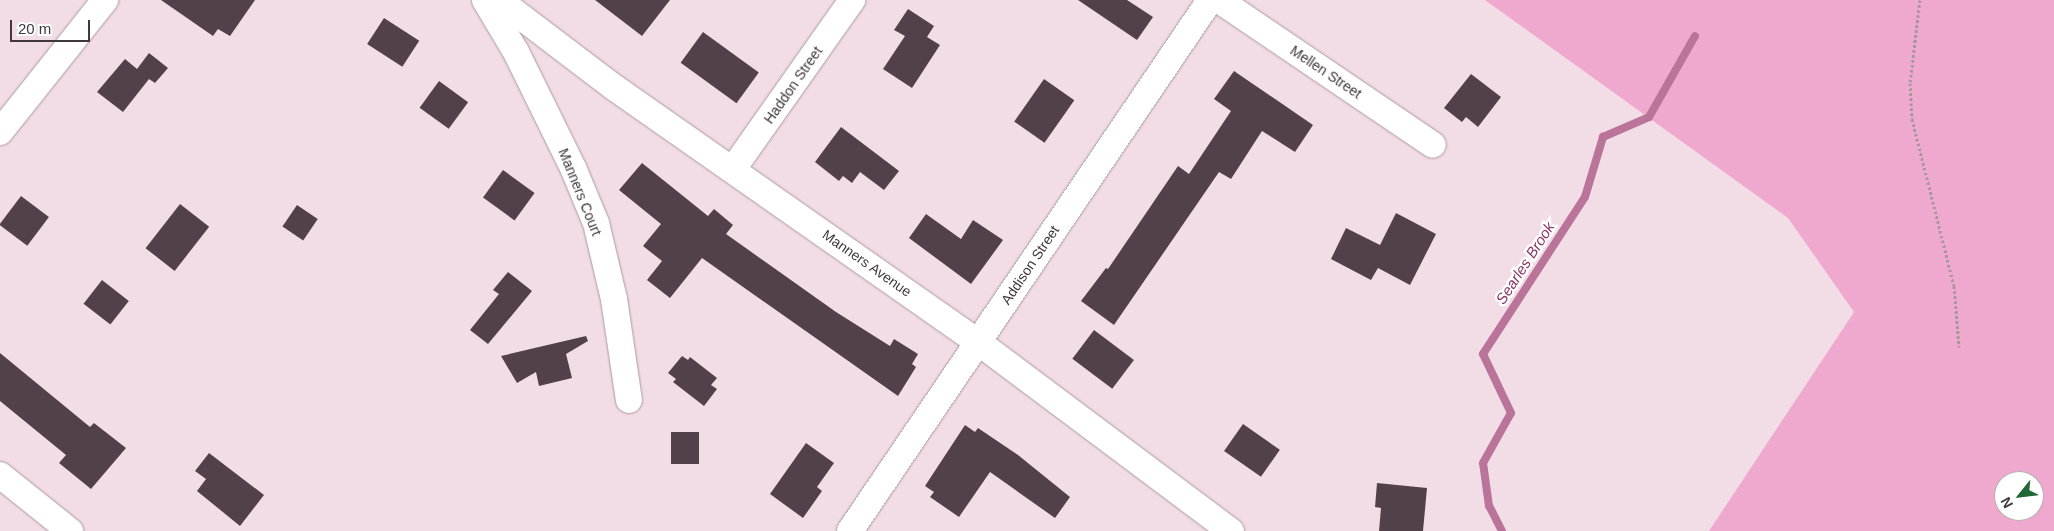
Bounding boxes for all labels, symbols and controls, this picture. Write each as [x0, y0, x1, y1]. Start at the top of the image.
scale bar [12, 10, 92, 42]
text: 20 m [18, 20, 51, 37]
street label: Mellen Street [1287, 42, 1365, 102]
street label: Haddon Street [760, 43, 826, 127]
street label: Manners Court [555, 146, 605, 238]
water label: Searles Brook [1492, 219, 1558, 307]
street label: Addison Street [997, 222, 1063, 308]
street label: Manners Avenue [819, 226, 915, 300]
north arrow [1994, 471, 2044, 521]
text: N [1997, 494, 2016, 511]

